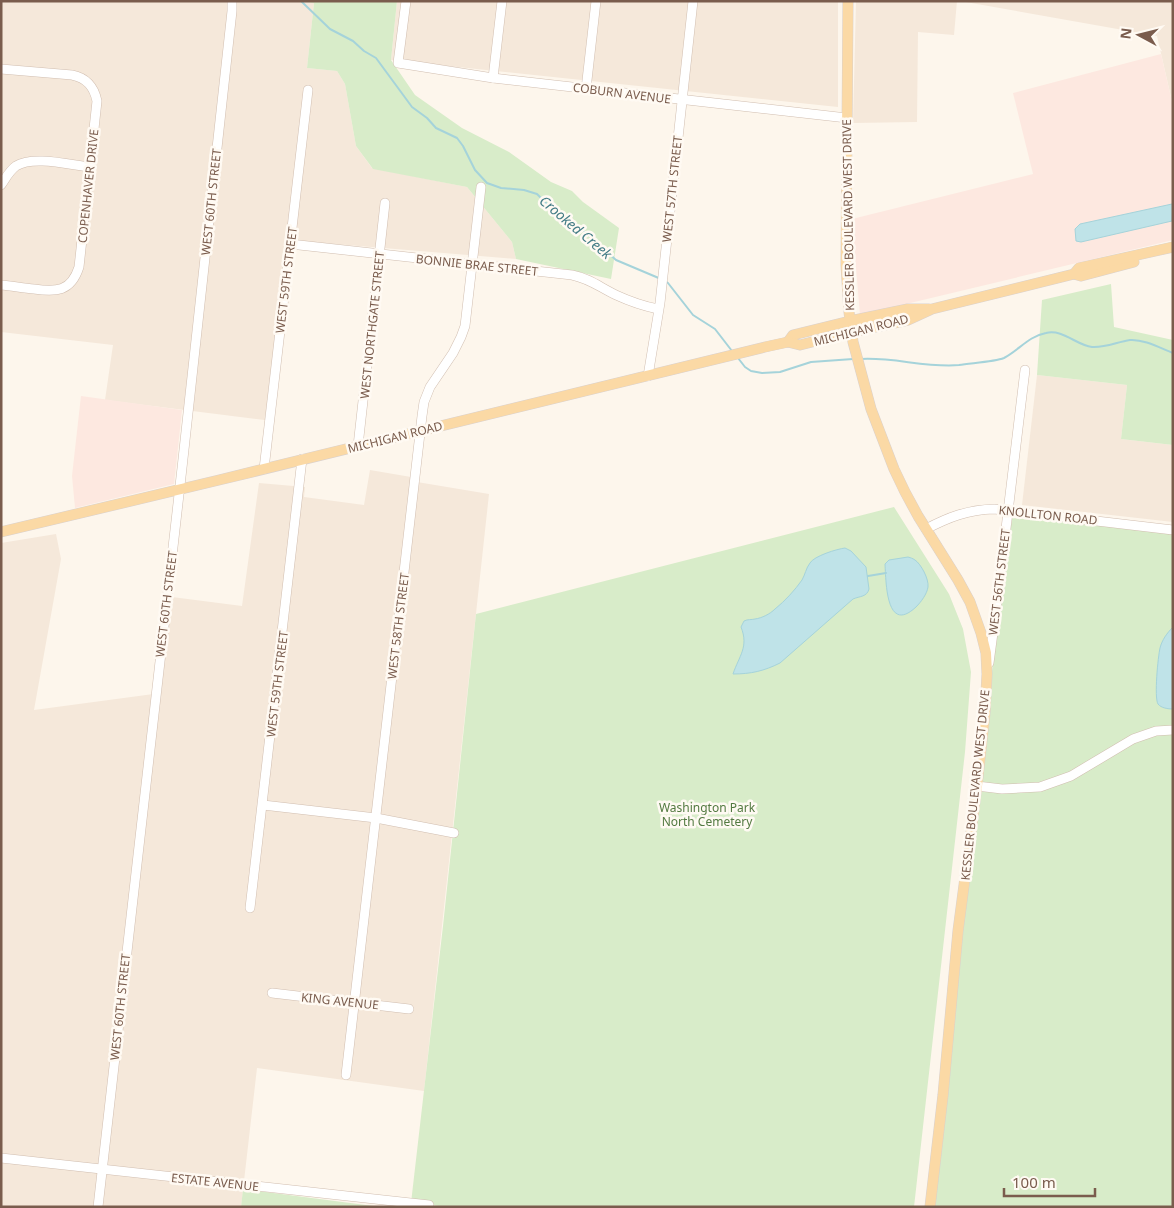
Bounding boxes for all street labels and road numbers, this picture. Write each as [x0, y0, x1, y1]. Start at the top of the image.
street label: COBURN AVENUE [572, 79, 672, 107]
street label: KESSLER BOULEVARD WEST DRIVE [838, 119, 858, 311]
street label: COPENHAVER DRIVE [74, 128, 102, 244]
street label: WEST 57TH STREET [658, 134, 686, 243]
street label: WEST 60TH STREET [197, 147, 225, 256]
street label: WEST 59TH STREET [271, 225, 301, 334]
street label: WEST NORTHGATE STREET [356, 250, 388, 400]
street label: BONNIE BRAE STREET [415, 250, 539, 280]
street label: MICHIGAN ROAD [812, 310, 910, 350]
street label: MICHIGAN ROAD [346, 417, 444, 457]
street label: KNOLLTON ROAD [998, 501, 1099, 529]
street label: WEST 56TH STREET [984, 527, 1014, 636]
street label: WEST 60TH STREET [151, 549, 181, 658]
street label: WEST 58TH STREET [383, 571, 413, 680]
street label: WEST 59TH STREET [262, 629, 292, 738]
street label: KESSLER BOULEVARD WEST DRIVE [957, 689, 993, 881]
street label: WEST 60TH STREET [106, 952, 134, 1061]
street label: KING AVENUE [300, 988, 380, 1014]
street label: ESTATE AVENUE [170, 1169, 260, 1195]

